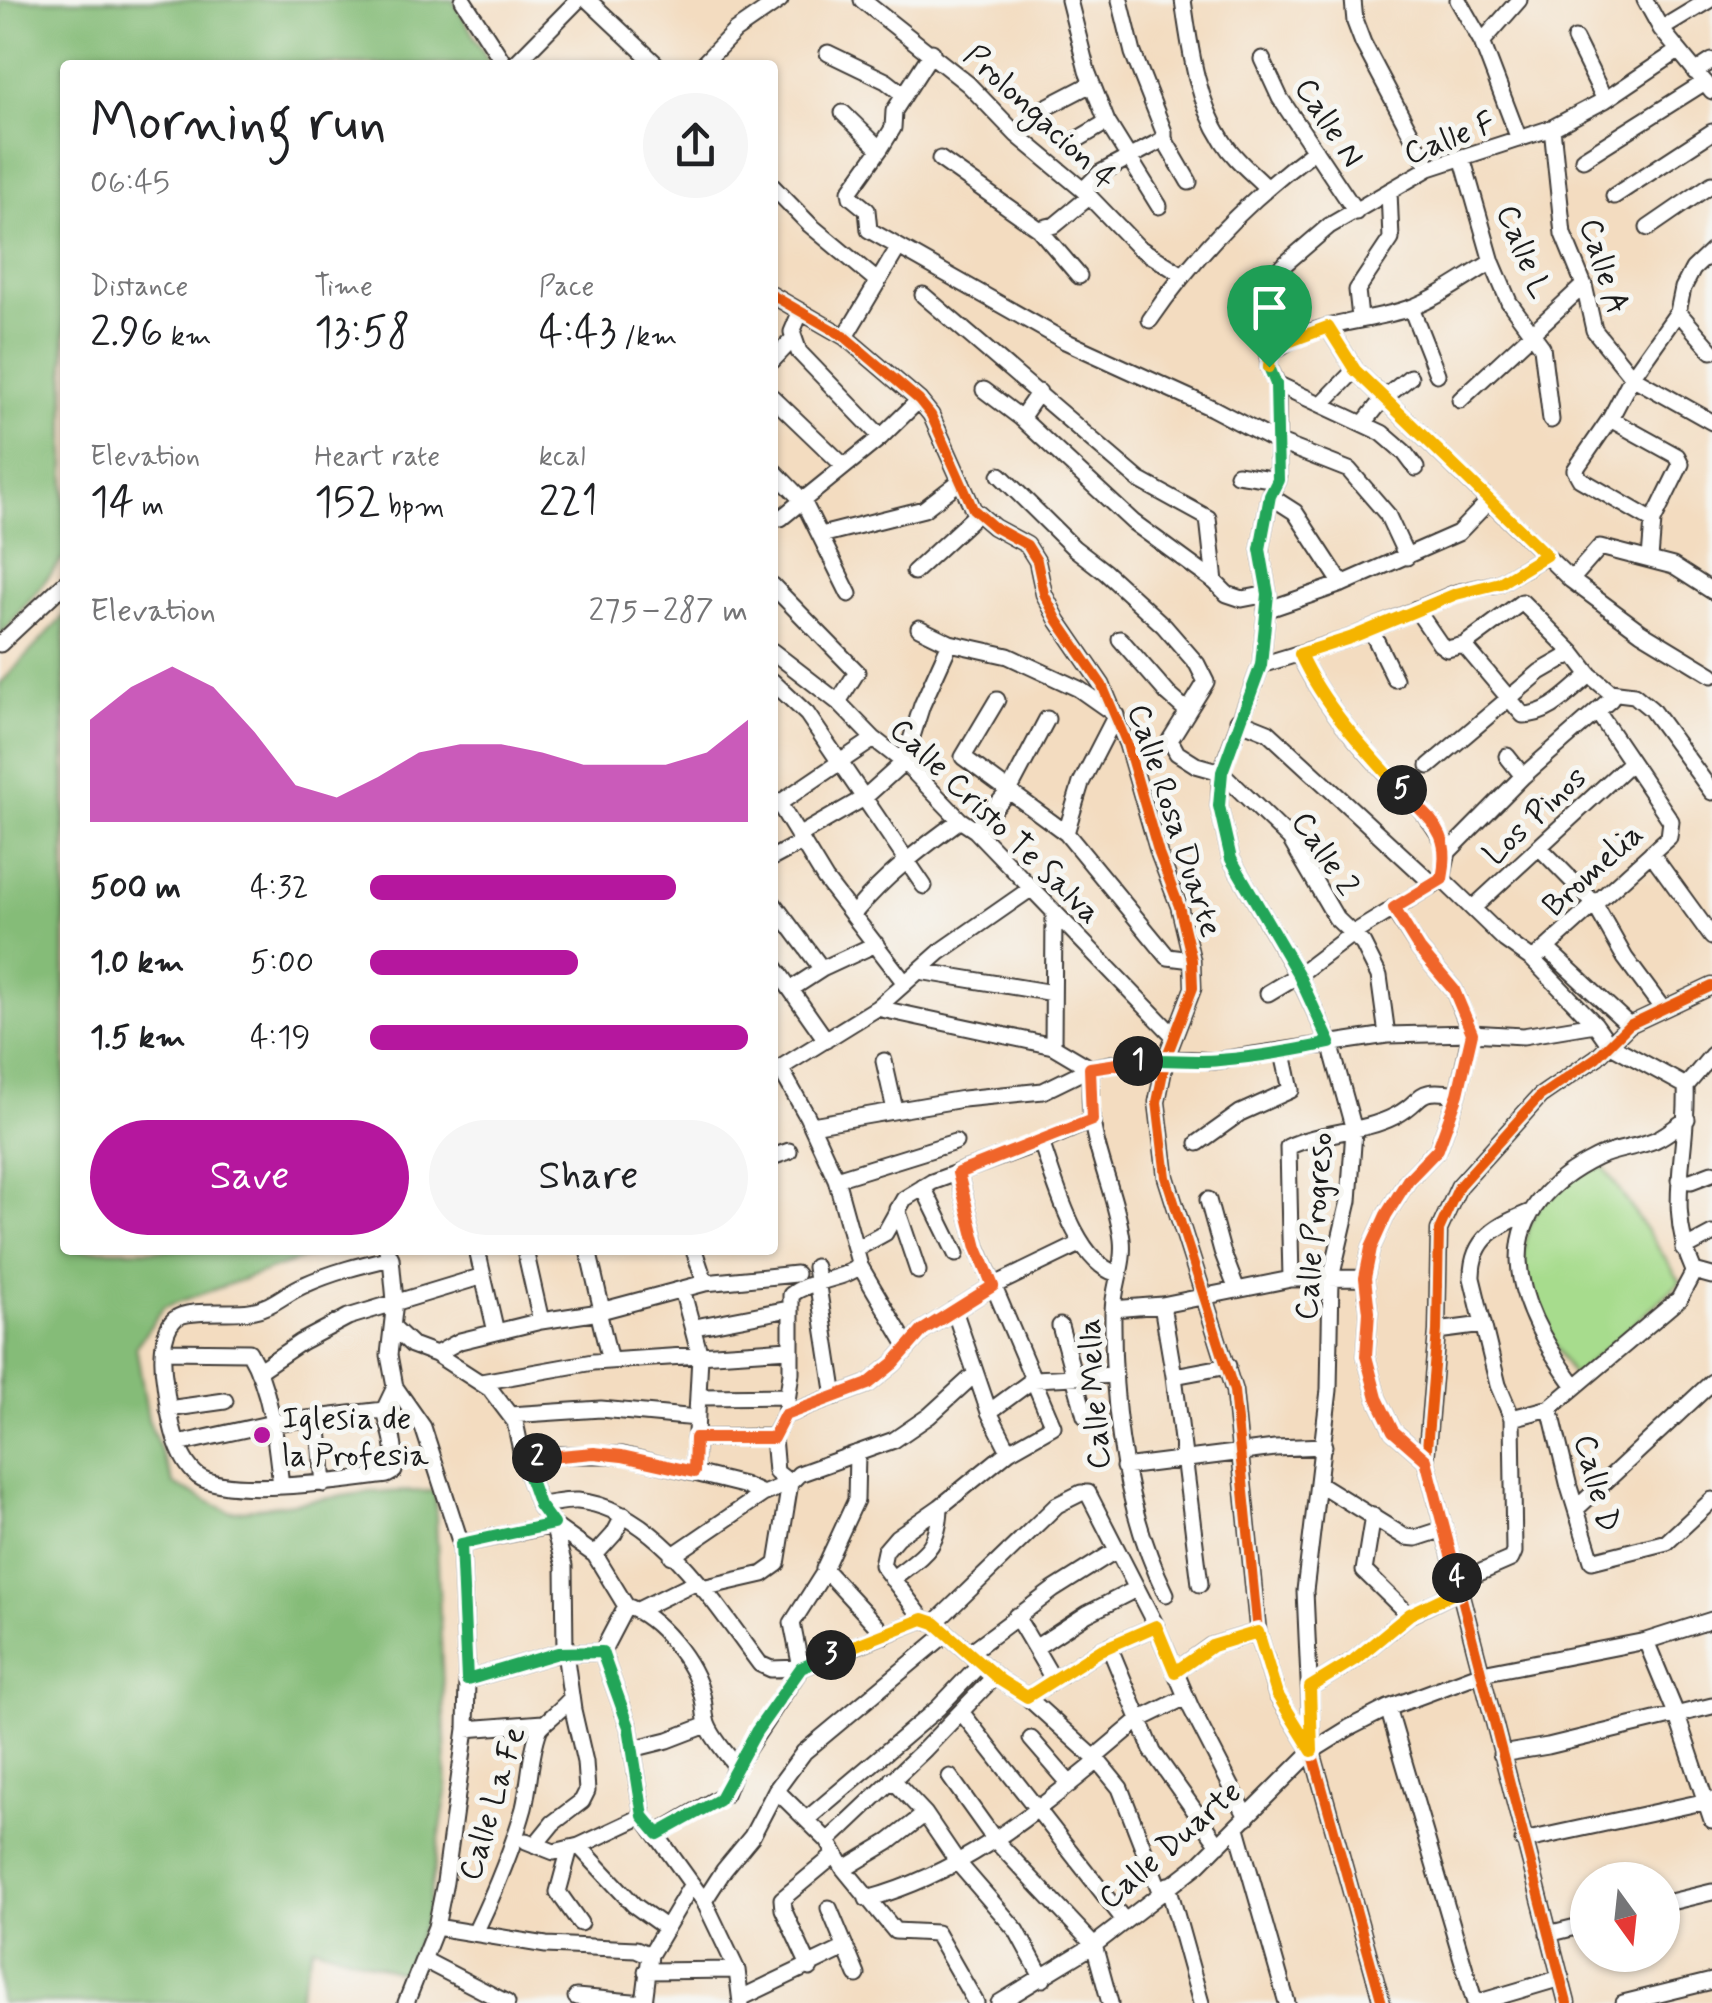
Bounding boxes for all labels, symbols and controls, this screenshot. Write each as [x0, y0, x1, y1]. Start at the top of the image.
street label: Prolongacion 4 [953, 36, 1125, 201]
street label: Calle N [1284, 70, 1373, 176]
text: Morning run [90, 88, 387, 160]
button: share [643, 93, 748, 198]
street label: Calle F [1398, 102, 1501, 175]
text: 06:45 [90, 162, 170, 204]
street label: Calle L [1485, 199, 1561, 305]
street label: Calle A [1569, 213, 1638, 320]
pin [1227, 265, 1312, 368]
text: Distance [90, 269, 188, 306]
text: Time [314, 269, 373, 306]
text: Pace [539, 269, 594, 306]
icon: arrive [1242, 280, 1297, 335]
text: 2.96 [90, 306, 163, 361]
text: 13:58 [314, 306, 410, 361]
text: 4:43 [539, 306, 617, 361]
text: km [163, 319, 212, 356]
text: /km [617, 319, 677, 356]
text: Elevation [90, 439, 200, 476]
text: Heart rate [314, 439, 440, 476]
text: kcal [539, 439, 586, 476]
text: 14 [90, 476, 134, 531]
text: 152 [314, 476, 381, 531]
text: 221 [539, 476, 598, 531]
text: m [134, 489, 164, 526]
text: bpm [381, 489, 444, 526]
text: Elevation [90, 590, 216, 632]
text: 275–287 m [589, 590, 748, 632]
street label: Calle Rosa Duarte [1117, 699, 1232, 943]
street label: Calle Cristo Te Salva [880, 709, 1110, 933]
street label: Los Pinos [1474, 758, 1596, 875]
pin: 5 [1377, 765, 1427, 815]
text: 5 [1394, 771, 1410, 808]
street label: Calle 2 [1281, 804, 1368, 904]
street label: Bromelia [1534, 814, 1653, 927]
text: 500 m [90, 867, 181, 909]
text: 4:32 [250, 867, 309, 909]
text: 1.0 km [90, 942, 184, 984]
text: 5:00 [250, 942, 314, 984]
text: 1.5 km [90, 1017, 186, 1059]
text: 4:19 [250, 1017, 311, 1059]
pin: 1 [1113, 1036, 1163, 1086]
text: 1 [1132, 1042, 1144, 1079]
button: Save [90, 1120, 409, 1235]
button: Share [429, 1120, 748, 1235]
street label: Calle Progreso [1286, 1130, 1344, 1322]
street label: Calle Mella [1069, 1317, 1121, 1471]
place label: Iglesia de la Profesia [282, 1398, 430, 1477]
marker: Iglesia de la Profesia [251, 1424, 273, 1446]
street label: Calle D [1563, 1430, 1629, 1537]
pin: 2 [512, 1433, 562, 1483]
text: 2 [530, 1439, 544, 1476]
pin: 4 [1432, 1553, 1482, 1603]
text: 4 [1449, 1559, 1465, 1596]
pin: 3 [806, 1630, 856, 1680]
text: 3 [825, 1636, 837, 1673]
street label: Calle La Fe [450, 1722, 536, 1886]
street label: Calle Duarte [1090, 1772, 1251, 1919]
north arrow [1570, 1862, 1680, 1972]
map controls [1570, 1862, 1680, 1972]

